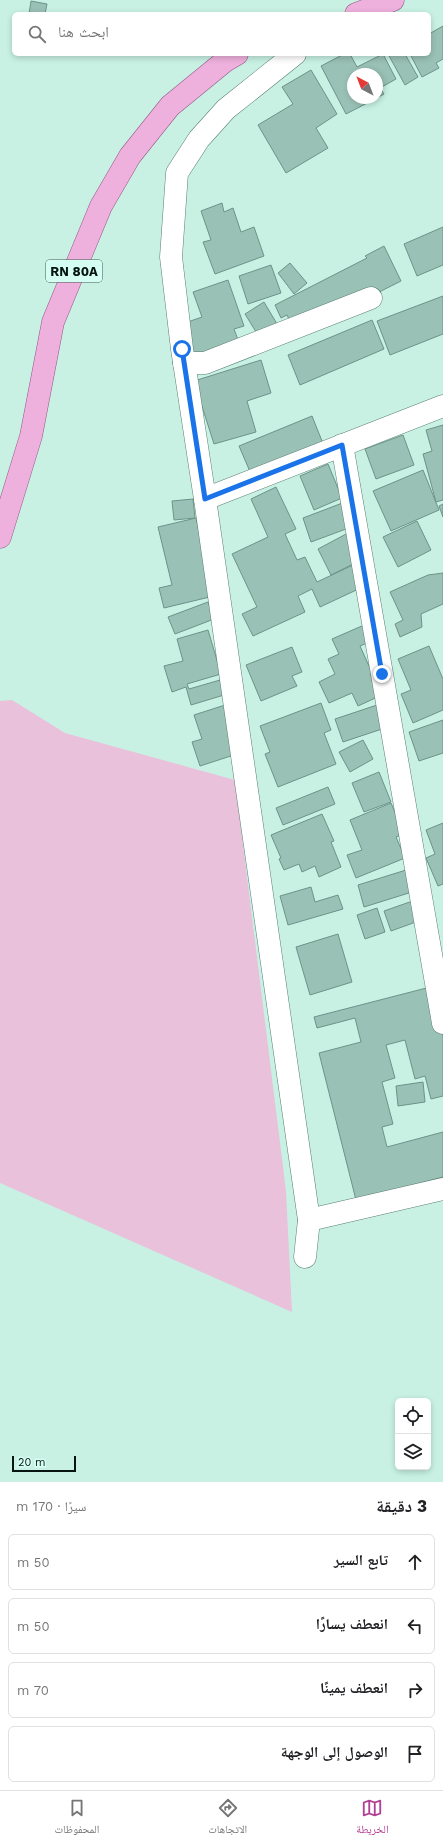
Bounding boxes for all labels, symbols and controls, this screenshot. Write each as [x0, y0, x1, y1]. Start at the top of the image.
search box [12, 12, 431, 56]
icon: search [26, 23, 48, 45]
text: ابحث هنا [58, 23, 109, 41]
north arrow [347, 68, 383, 104]
road number: RN 80A [46, 260, 102, 282]
route start [173, 340, 191, 358]
route end [373, 665, 391, 683]
map controls [395, 1398, 431, 1470]
button: locate [395, 1398, 431, 1434]
button: layers [395, 1434, 431, 1470]
scale bar [12, 1454, 76, 1473]
text: 20 m [18, 1456, 46, 1469]
text: 3 دقيقة [376, 1496, 427, 1516]
text: سيرًا · 170 m [16, 1499, 86, 1514]
text: تابع السير [334, 1551, 388, 1569]
icon: ahead [404, 1551, 426, 1573]
text: 50 m [17, 1555, 49, 1570]
text: انعطف يسارًا [316, 1615, 388, 1633]
icon: left [404, 1615, 426, 1637]
text: 50 m [17, 1619, 49, 1634]
text: انعطف يمينًا [320, 1679, 388, 1697]
icon: right [404, 1679, 426, 1701]
text: 70 m [17, 1683, 49, 1698]
text: الوصول إلى الوجهة [281, 1743, 388, 1761]
icon: arrive [404, 1743, 426, 1765]
tab: المحفوظات [54, 1797, 99, 1840]
tab: الاتجاهات [208, 1797, 247, 1840]
tab: الخريطة [356, 1797, 389, 1840]

